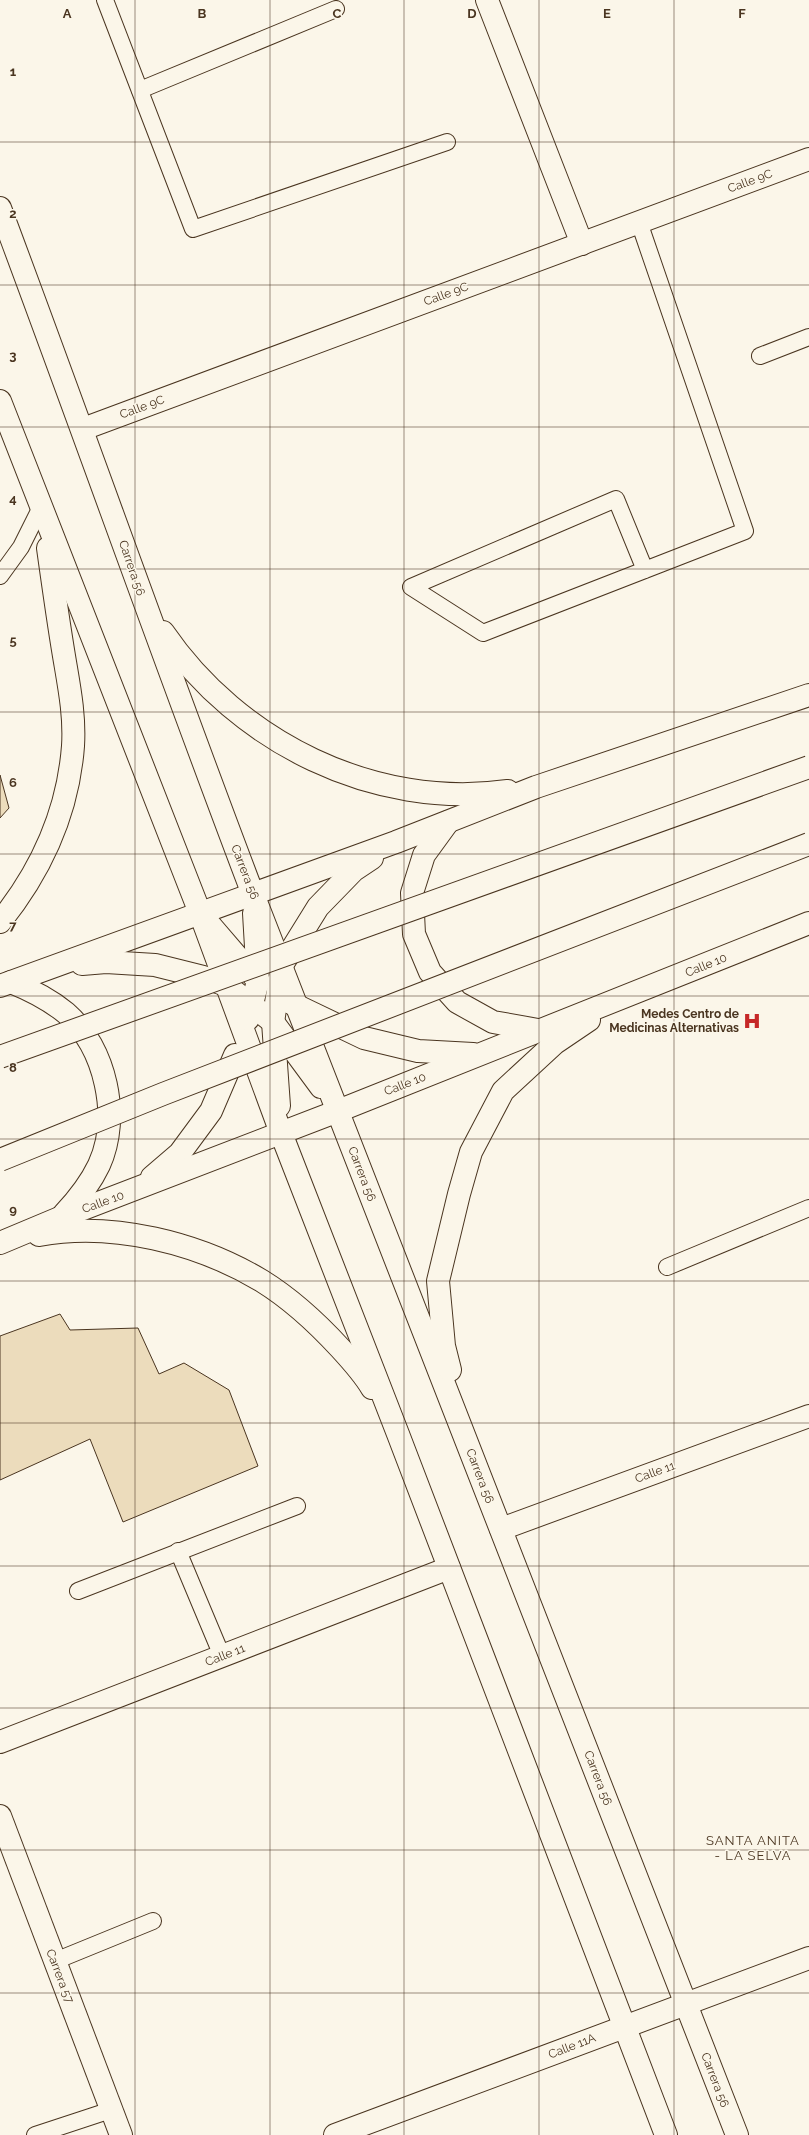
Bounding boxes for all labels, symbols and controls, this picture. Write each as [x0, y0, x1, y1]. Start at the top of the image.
text: A [63, 6, 72, 21]
text: B [198, 6, 207, 21]
text: C [333, 6, 342, 21]
text: D [467, 6, 477, 21]
text: E [603, 6, 611, 21]
text: F [738, 6, 746, 21]
text: 1 [10, 64, 17, 79]
street label: Calle 9C [726, 166, 774, 196]
text: 2 [9, 206, 17, 221]
street label: Calle 9C [422, 279, 470, 309]
text: 3 [9, 348, 17, 363]
street label: Calle 9C [118, 392, 166, 422]
text: 4 [9, 491, 17, 506]
street label: Carrera 56 [116, 538, 148, 598]
text: 5 [9, 633, 17, 648]
text: 6 [9, 775, 17, 790]
street label: Carrera 56 [228, 843, 262, 901]
text: 7 [9, 918, 17, 933]
street label: Calle 10 [683, 950, 729, 980]
place label: Medes Centro de Medicinas Alternativas [609, 1007, 739, 1035]
hospital icon: Medes Centro de Medicinas Alternativas [742, 1011, 762, 1031]
text: 8 [9, 1060, 17, 1075]
street label: Calle 10 [382, 1070, 428, 1098]
street label: Carrera 56 [345, 1145, 379, 1203]
street label: Calle 10 [80, 1188, 126, 1216]
text: 9 [9, 1202, 17, 1217]
street label: Carrera 56 [463, 1447, 497, 1505]
street label: Calle 11 [633, 1458, 677, 1486]
street label: Calle 11 [203, 1641, 247, 1669]
street label: Carrera 56 [581, 1749, 615, 1807]
district label: SANTA ANITA - LA SELVA [706, 1833, 800, 1863]
street label: Carrera 57 [43, 1947, 77, 2006]
street label: Calle 11A [546, 2031, 598, 2061]
street label: Carrera 56 [698, 2051, 732, 2109]

